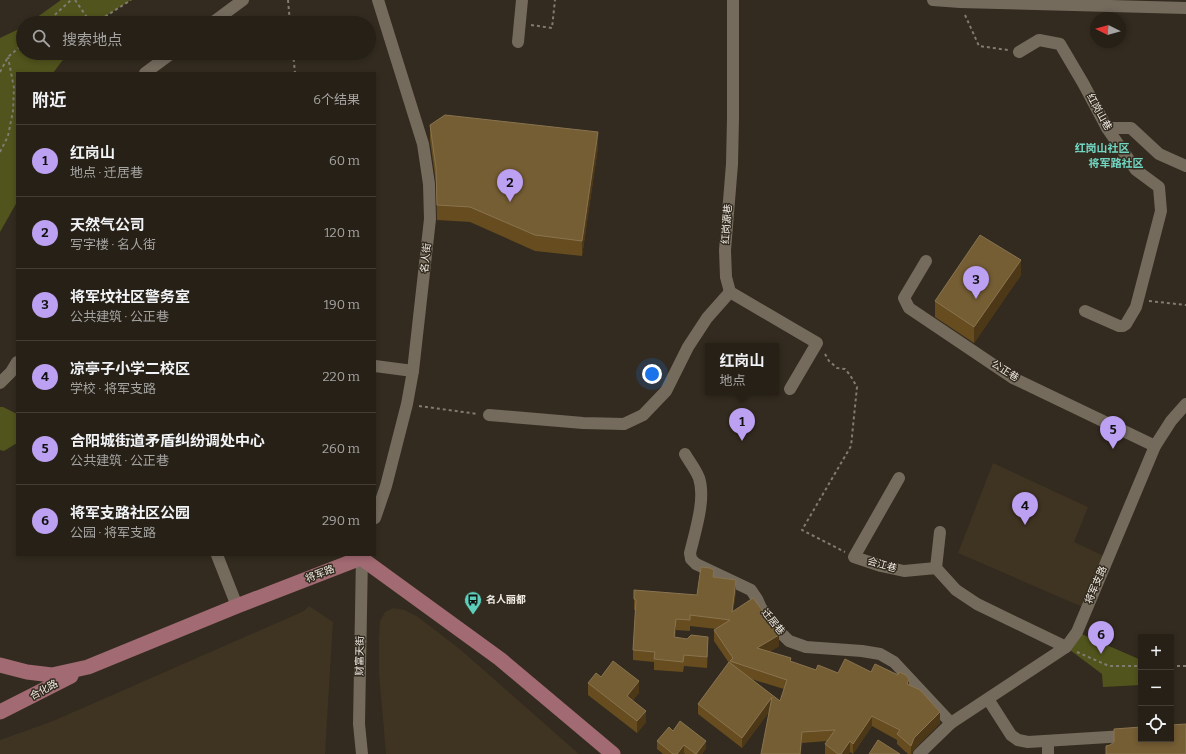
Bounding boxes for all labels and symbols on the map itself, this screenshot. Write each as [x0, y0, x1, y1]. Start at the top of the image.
north arrow [1090, 12, 1126, 48]
street label: 红岗山巷 [1084, 92, 1114, 132]
district label: 红岗山社区 [1075, 142, 1130, 155]
district label: 将军路社区 [1089, 157, 1144, 170]
pin: 2 [497, 169, 523, 202]
street label: 红岗源巷 [720, 204, 734, 244]
street label: 名人街 [418, 242, 434, 274]
pin: 3 [963, 266, 989, 299]
street label: 公正巷 [989, 358, 1021, 384]
your location [642, 364, 662, 384]
pin: 1 [729, 408, 755, 441]
pin: 5 [1100, 416, 1126, 449]
pin: 4 [1012, 492, 1038, 525]
street label: 会江巷 [866, 555, 898, 575]
street label: 将军路 [304, 563, 336, 585]
street label: 将军支路 [1083, 564, 1109, 606]
bus stop icon: 名人丽都 [463, 590, 483, 615]
place label: 名人丽都 [486, 594, 526, 606]
street label: 迁居巷 [759, 607, 787, 637]
pin: 6 [1088, 621, 1114, 654]
street label: 财富天街 [354, 636, 366, 676]
street label: 合化路 [28, 678, 60, 702]

